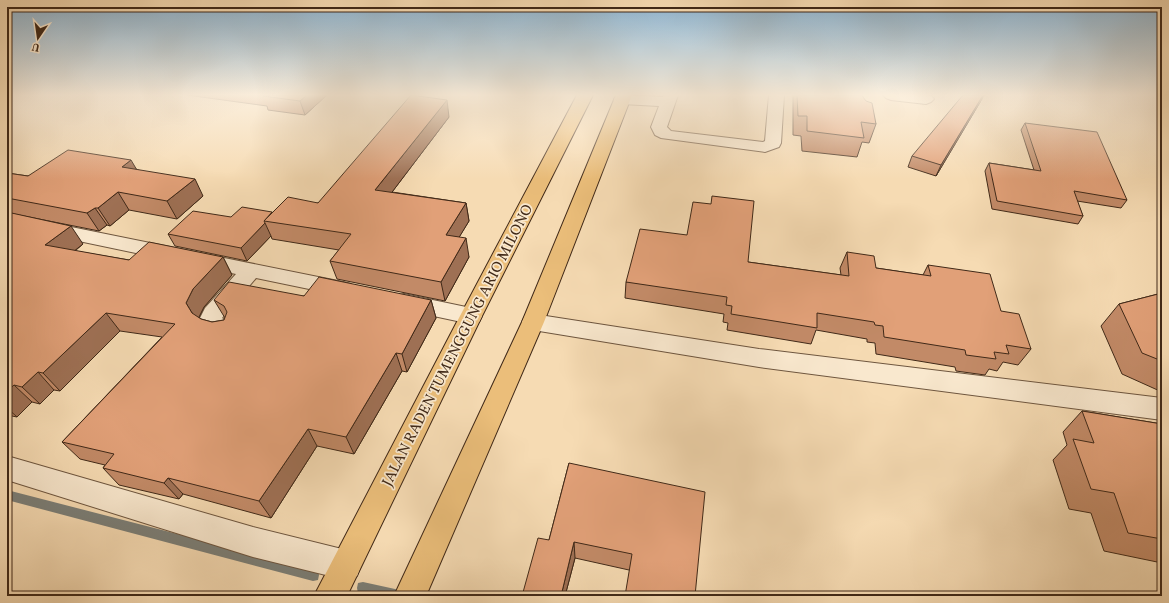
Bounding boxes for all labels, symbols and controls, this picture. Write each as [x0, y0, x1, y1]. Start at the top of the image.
north arrow [18, 18, 58, 58]
text: U [30, 38, 41, 54]
street label: JALAN RADEN TUMENGGUNG ARIO MILONO [378, 201, 539, 490]

